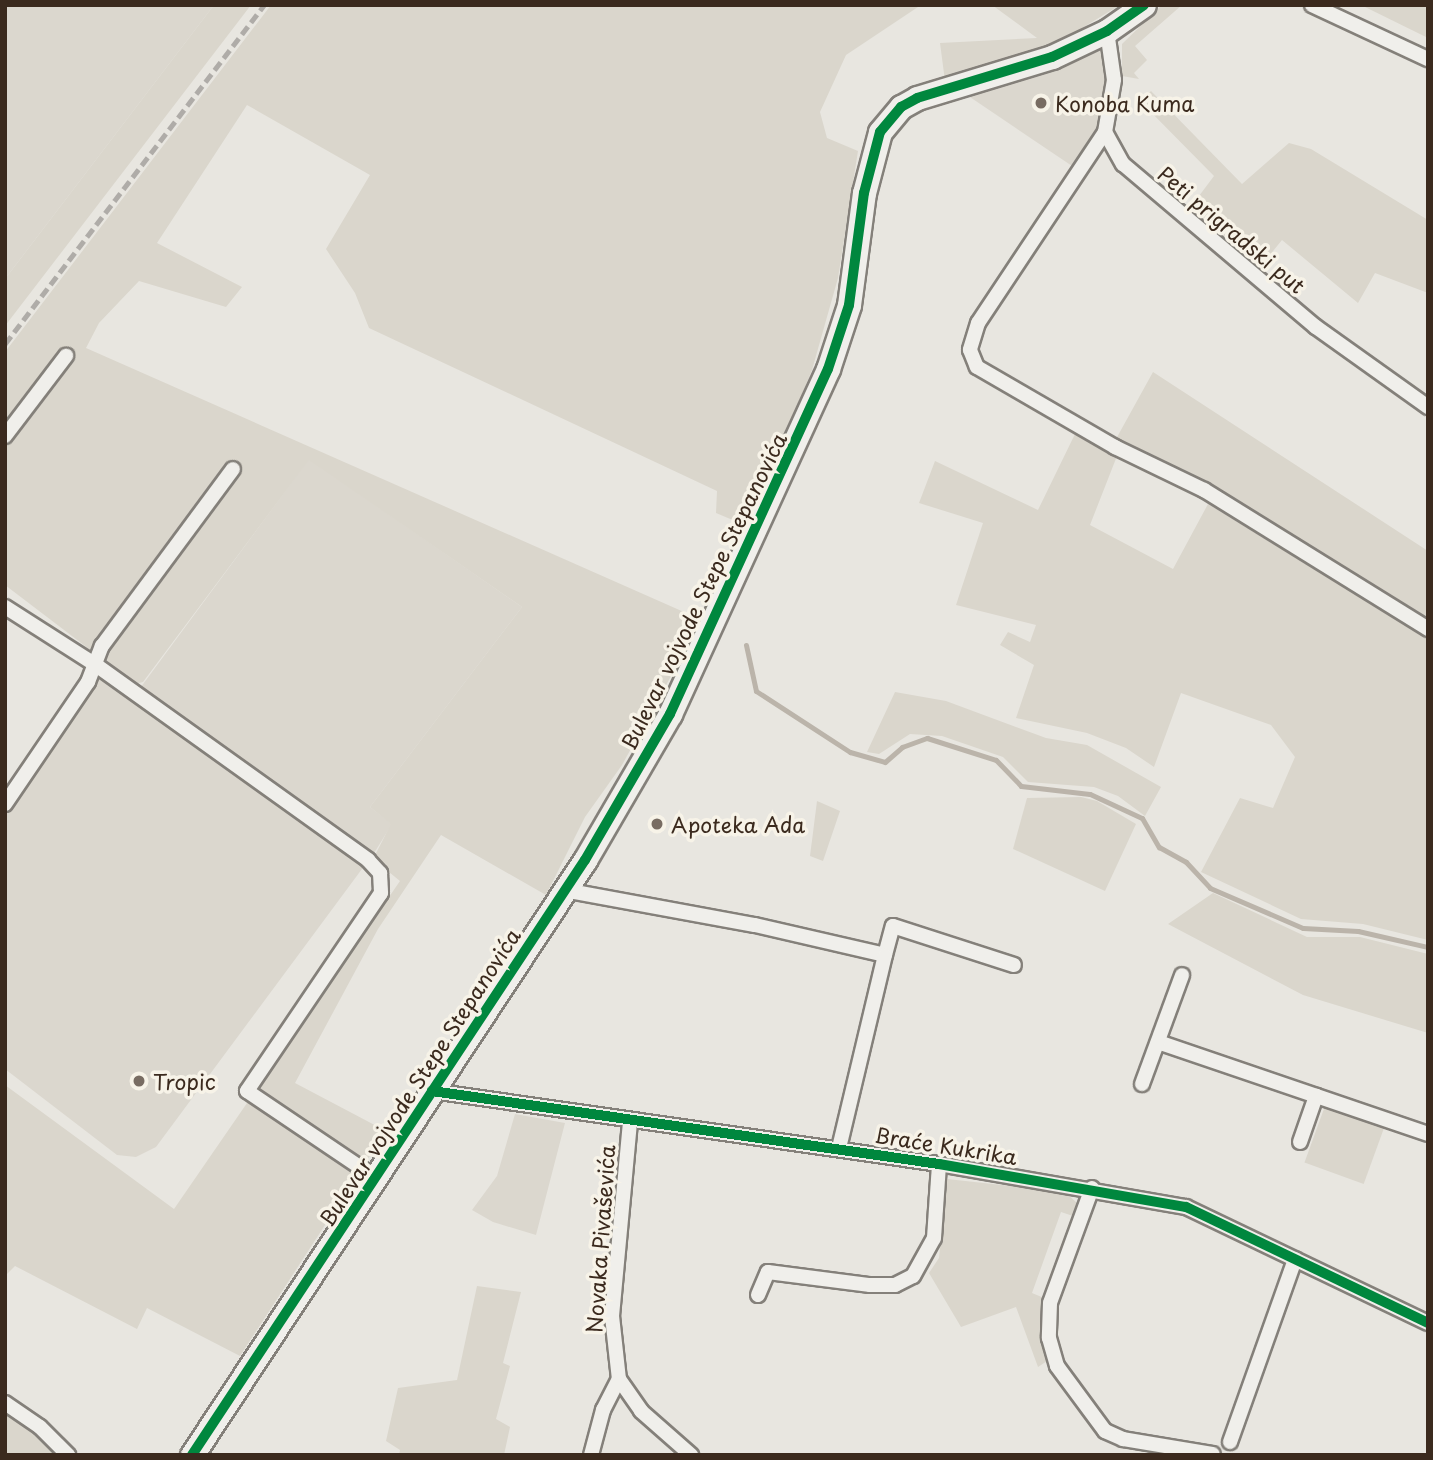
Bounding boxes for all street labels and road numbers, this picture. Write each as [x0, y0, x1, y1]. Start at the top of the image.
street label: Peti prigradski put [1153, 160, 1311, 298]
street label: Bulevar vojvode Stepe Stepanovića [615, 428, 791, 754]
street label: Bulevar vojvode Stepe Stepanovića [313, 923, 525, 1231]
street label: Braće Kukrika [873, 1121, 1019, 1169]
street label: Novaka Pivaševića [581, 1144, 619, 1334]

